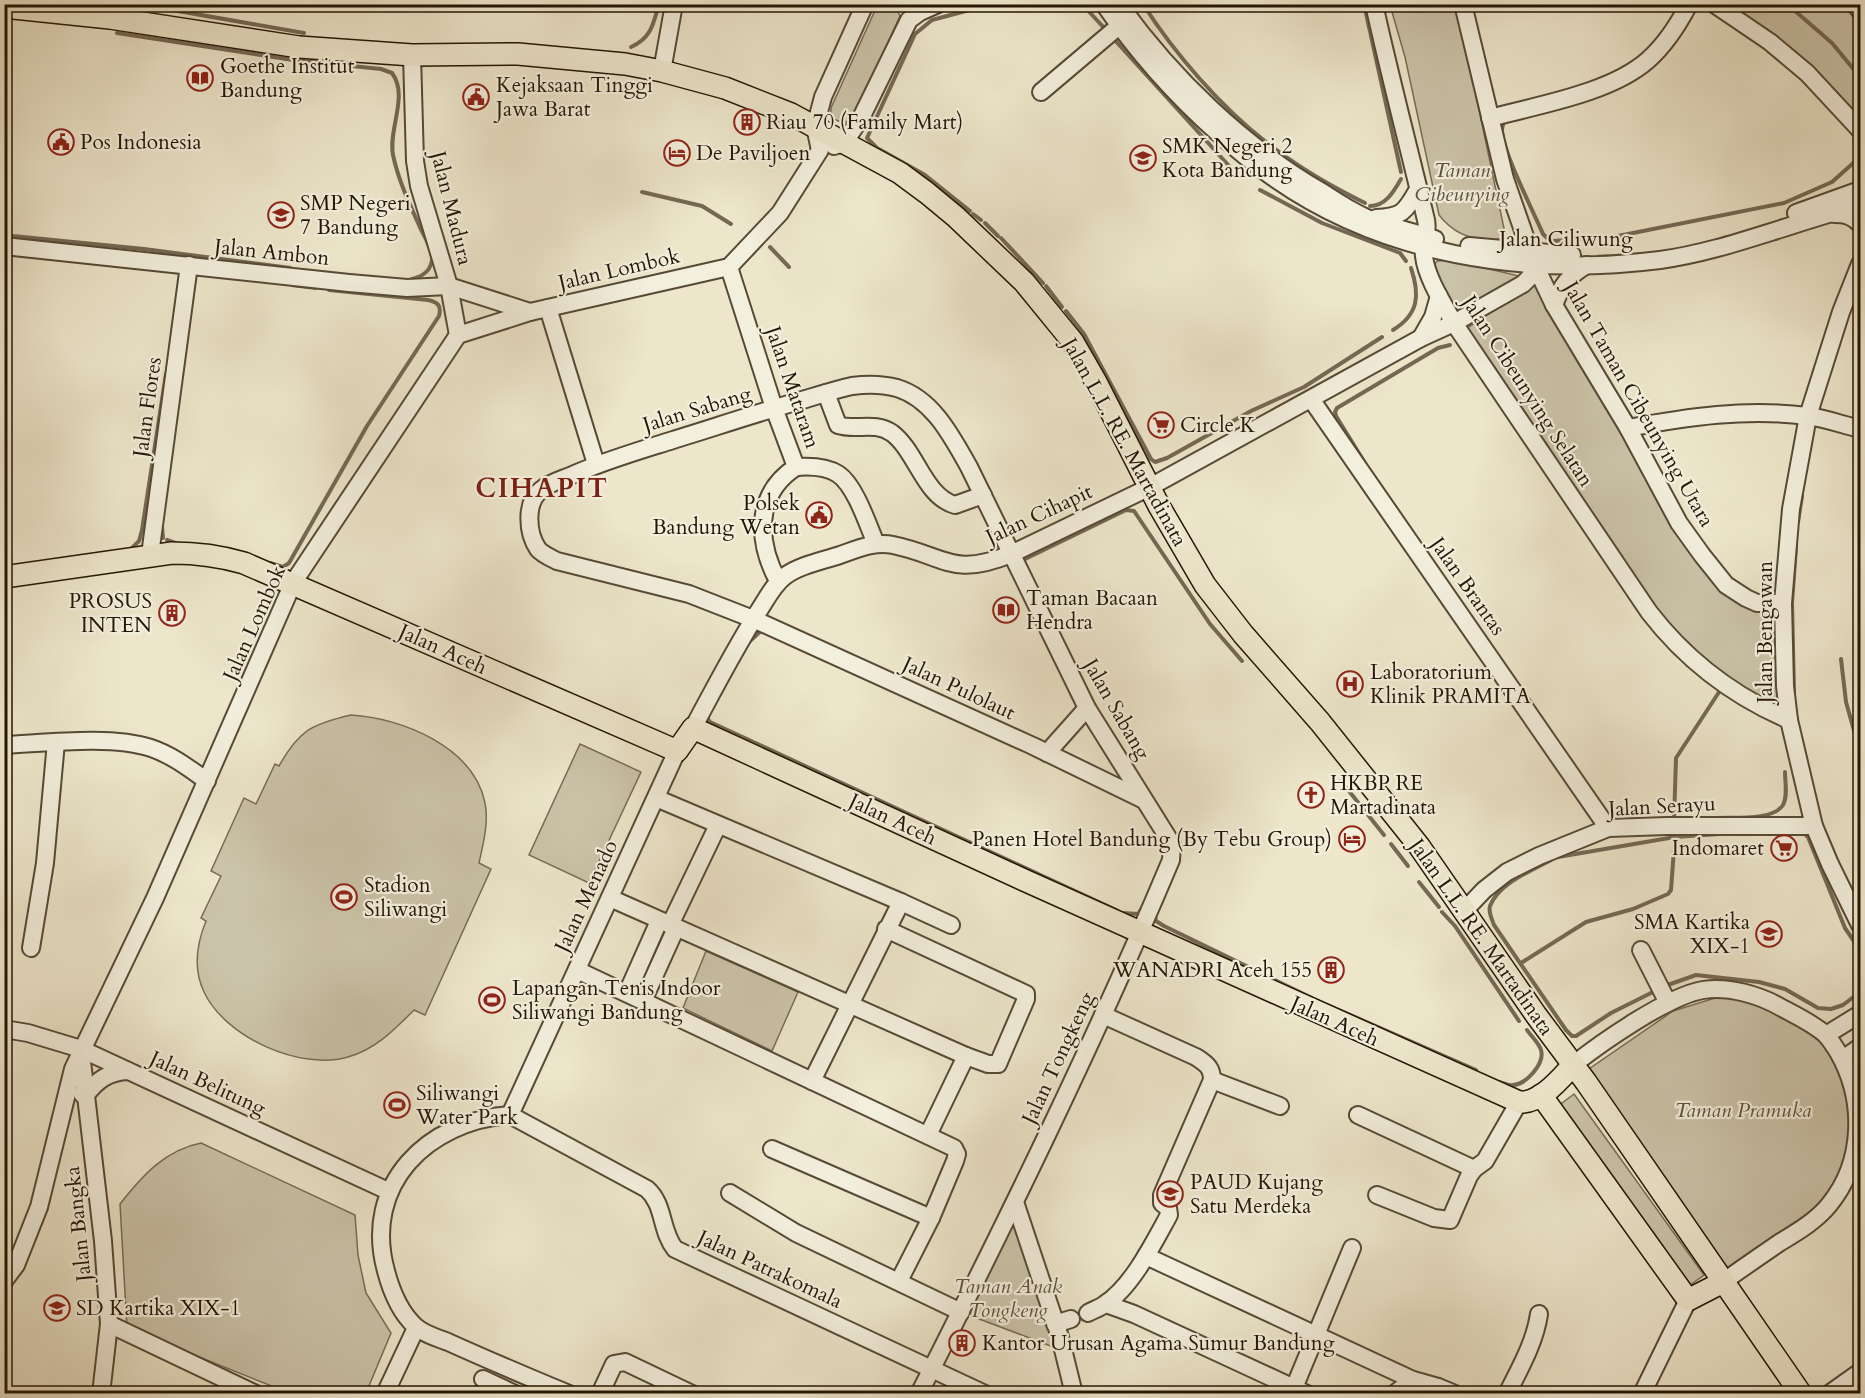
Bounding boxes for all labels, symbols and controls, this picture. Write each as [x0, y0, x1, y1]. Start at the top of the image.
place label: Goethe Institut Bandung [220, 52, 355, 105]
library icon: Goethe Institut Bandung [185, 63, 215, 93]
place label: Kejaksaan Tinggi Jawa Barat [493, 71, 653, 124]
public building icon: Kejaksaan Tinggi Jawa Barat [461, 82, 491, 112]
building icon: Riau 70 (Family Mart) [732, 107, 762, 137]
place label: Riau 70 (Family Mart) [766, 108, 963, 137]
public building icon: Pos Indonesia [46, 127, 76, 157]
place label: Pos Indonesia [80, 128, 202, 157]
place label: SMK Negeri 2 Kota Bandung [1162, 132, 1293, 185]
hotel icon: De Paviljoen [662, 138, 692, 168]
place label: De Paviljoen [696, 139, 810, 168]
school or university icon: SMK Negeri 2 Kota Bandung [1128, 143, 1158, 173]
street label: Jalan Madura [423, 145, 480, 268]
park label: Taman Cibeunying [1414, 156, 1510, 209]
place label: SMP Negeri 7 Bandung [300, 189, 411, 242]
school or university icon: SMP Negeri 7 Bandung [266, 200, 296, 230]
street label: Jalan Ciliwung [1496, 225, 1633, 254]
street label: Jalan Ambon [210, 232, 331, 273]
street label: Jalan Lombok [553, 241, 683, 298]
street label: Jalan Taman Cibeunying Utara [1555, 273, 1721, 532]
street label: Jalan Cibeunying Selatan [1453, 287, 1600, 493]
street label: Jalan Mataram [757, 319, 827, 452]
street label: Jalan L.L. RE. Martadinata [1054, 330, 1194, 552]
street label: Jalan Flores [126, 355, 169, 462]
street label: Jalan Sabang [637, 379, 755, 441]
supermarket icon: Circle K [1146, 410, 1176, 440]
place label: Circle K [1180, 411, 1256, 440]
district label: CIHAPIT [475, 470, 609, 507]
street label: Jalan Cihapit [978, 477, 1098, 553]
place label: Polsek Bandung Wetan [652, 489, 801, 542]
public building icon: Polsek Bandung Wetan [804, 500, 834, 530]
street label: Jalan Brantas [1421, 529, 1512, 641]
street label: Jalan Lombok [215, 560, 293, 688]
street label: Jalan Bengawan [1751, 561, 1780, 706]
place label: Taman Bacaan Hendra [1026, 584, 1158, 637]
place label: PROSUS INTEN [69, 587, 152, 640]
library icon: Taman Bacaan Hendra [991, 595, 1021, 625]
building icon: PROSUS INTEN [157, 598, 187, 628]
street label: Jalan Aceh [391, 616, 492, 682]
street label: Jalan Pulolaut [895, 648, 1020, 727]
street label: Jalan Sabang [1075, 651, 1157, 765]
place label: Laboratorium Klinik PRAMITA [1370, 658, 1531, 711]
hospital icon: Laboratorium Klinik PRAMITA [1335, 669, 1365, 699]
place label: HKBP RE Martadinata [1330, 769, 1436, 822]
church icon: HKBP RE Martadinata [1296, 780, 1326, 810]
street label: Jalan Aceh [841, 785, 942, 853]
street label: Jalan Serayu [1605, 789, 1717, 824]
hotel icon: Panen Hotel Bandung (By Tebu Group) [1337, 824, 1367, 854]
place label: Panen Hotel Bandung (By Tebu Group) [972, 825, 1332, 854]
street label: Jalan L.L. RE. Martadinata [1401, 831, 1561, 1042]
supermarket icon: Indomaret [1769, 833, 1799, 863]
place label: Indomaret [1672, 834, 1764, 863]
street label: Jalan Menado [546, 835, 625, 960]
place label: Stadion Siliwangi [364, 871, 447, 924]
sports icon: Stadion Siliwangi [329, 882, 359, 912]
place label: SMA Kartika XIX-1 [1634, 908, 1750, 961]
school or university icon: SMA Kartika XIX-1 [1754, 919, 1784, 949]
building icon: WANADRI Aceh 155 [1316, 955, 1346, 985]
place label: WANADRI Aceh 155 [1112, 956, 1312, 985]
place label: Lapangan Tenis Indoor Siliwangi Bandung [512, 974, 721, 1027]
sports icon: Lapangan Tenis Indoor Siliwangi Bandung [477, 985, 507, 1015]
street label: Jalan Tongkeng [1014, 987, 1102, 1132]
street label: Jalan Aceh [1283, 988, 1384, 1054]
street label: Jalan Belitung [142, 1043, 271, 1123]
place label: Siliwangi Water Park [415, 1079, 519, 1132]
sports icon: Siliwangi Water Park [382, 1090, 412, 1120]
park label: Taman Pramuka [1675, 1096, 1811, 1125]
street label: Jalan Bangka [58, 1165, 99, 1286]
place label: PAUD Kujang Satu Merdeka [1190, 1168, 1323, 1221]
school or university icon: PAUD Kujang Satu Merdeka [1155, 1179, 1185, 1209]
street label: Jalan Patrakomala [690, 1222, 847, 1316]
park label: Taman Anak Tongkeng [954, 1272, 1063, 1325]
school or university icon: SD Kartika XIX-1 [42, 1293, 72, 1323]
place label: SD Kartika XIX-1 [76, 1294, 240, 1323]
building icon: Kantor Urusan Agama Sumur Bandung [947, 1328, 977, 1358]
place label: Kantor Urusan Agama Sumur Bandung [982, 1329, 1335, 1358]

